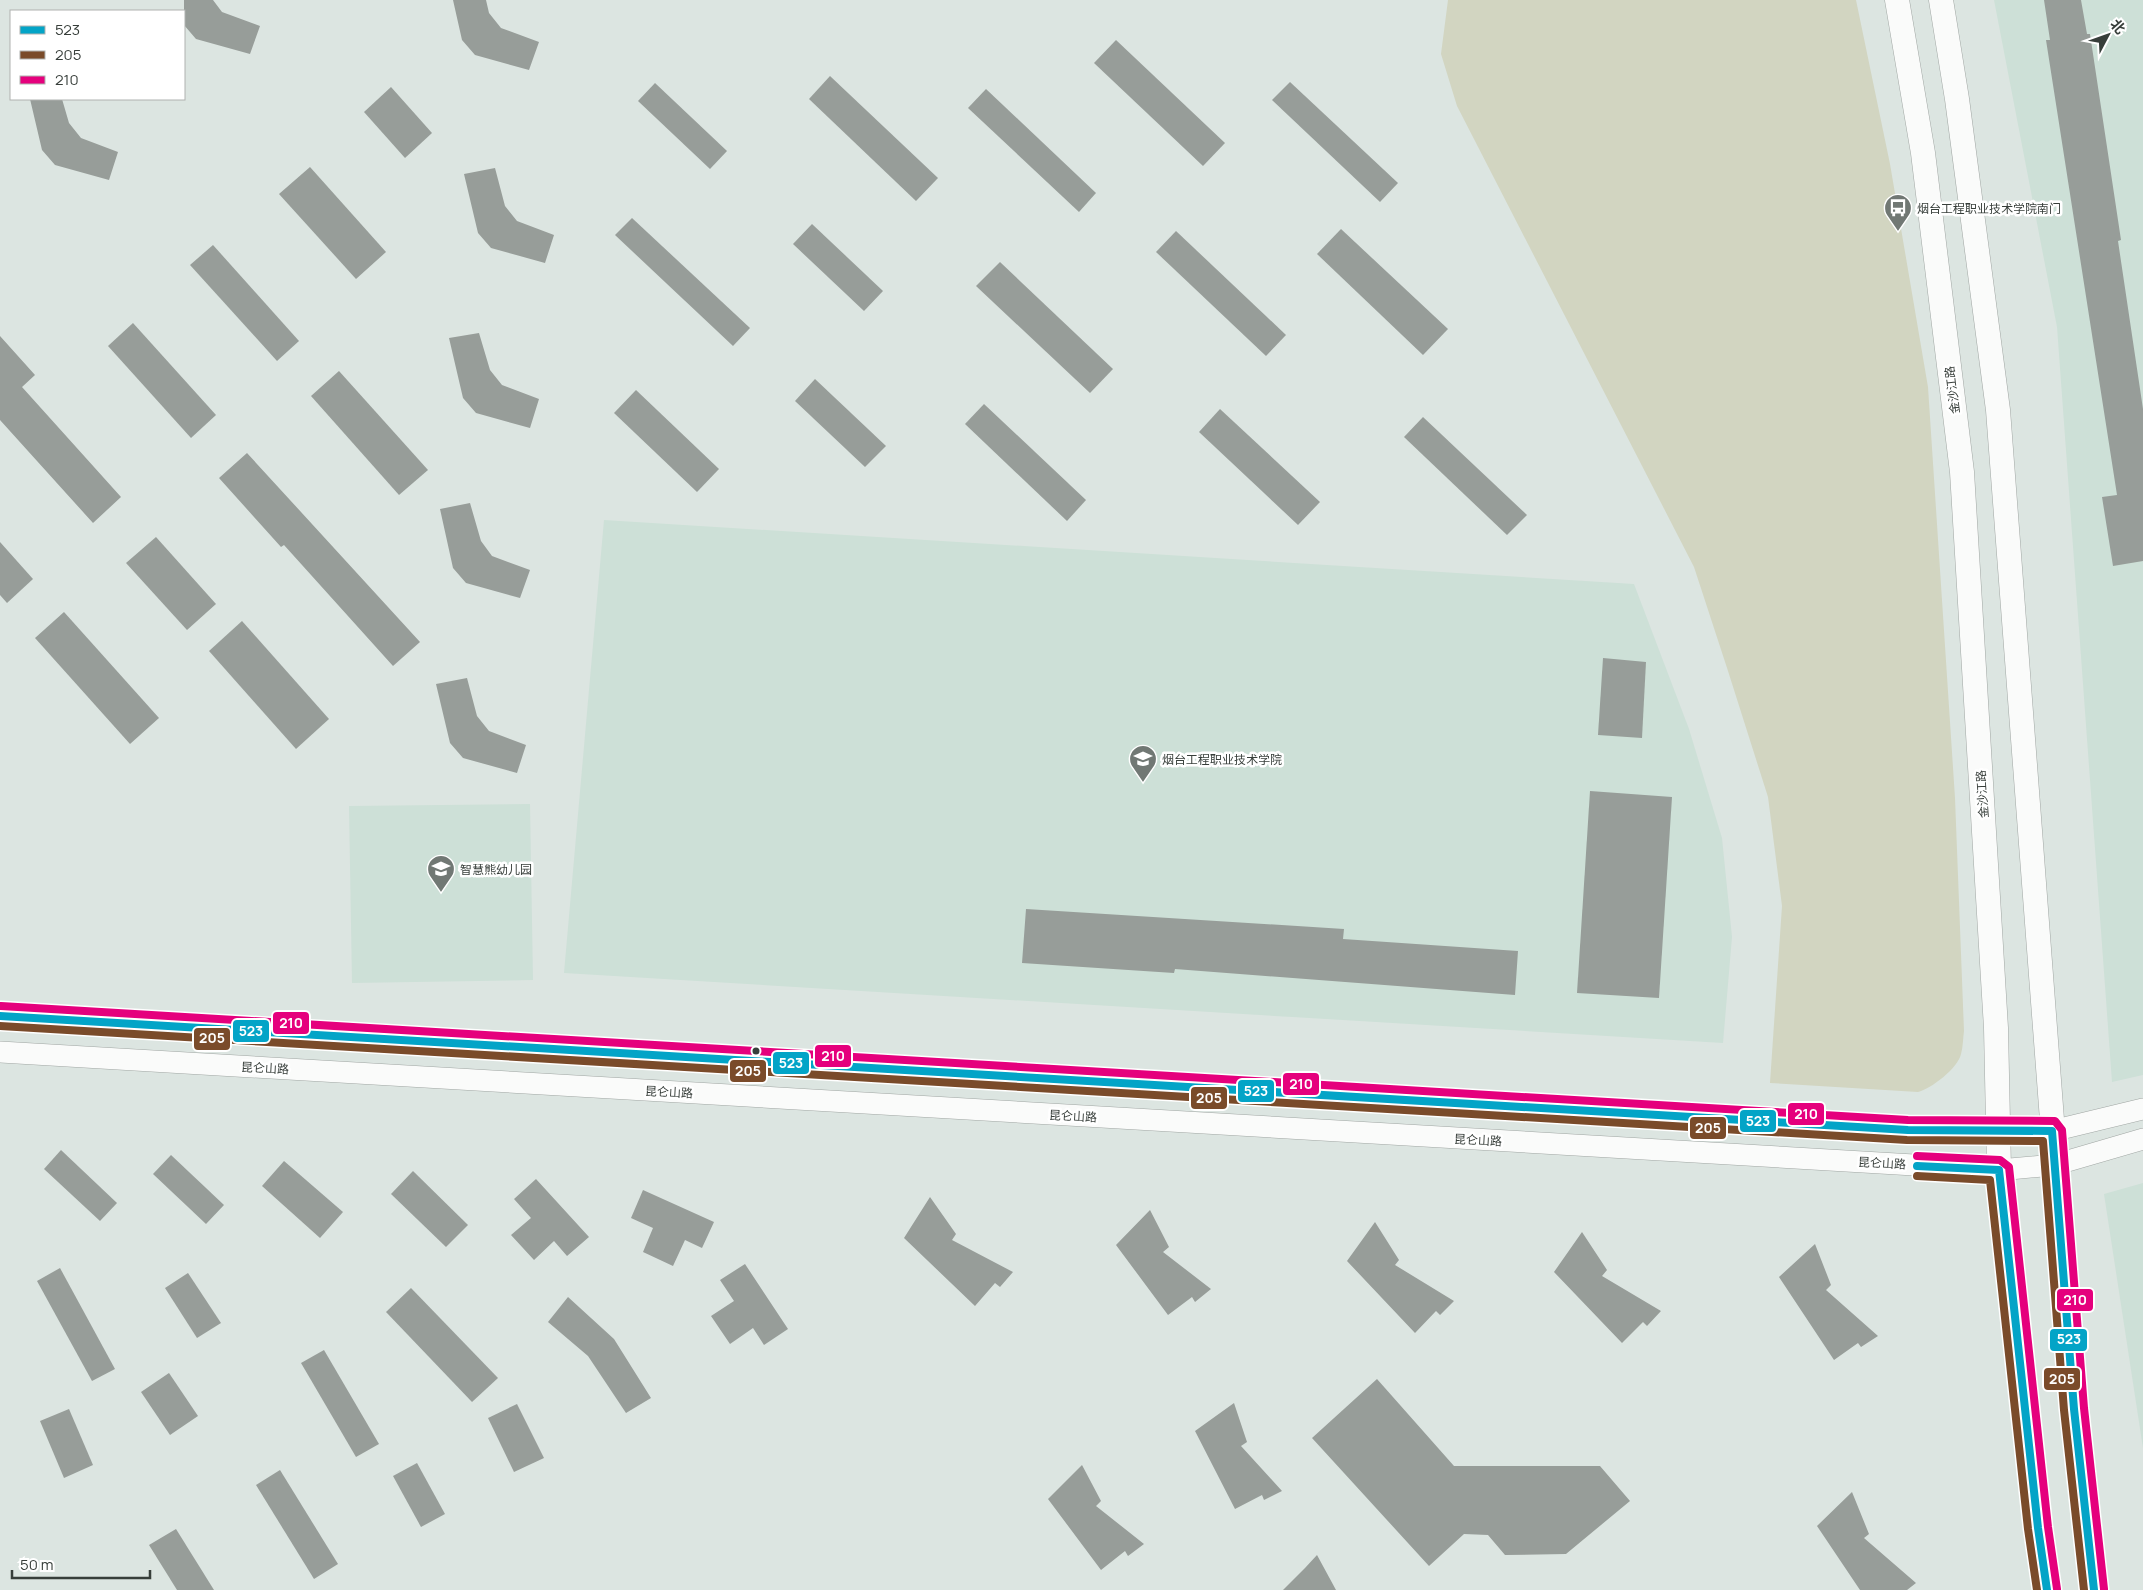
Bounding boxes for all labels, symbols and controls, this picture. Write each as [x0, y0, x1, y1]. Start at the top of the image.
legend [10, 10, 185, 100]
north arrow [2083, 10, 2133, 60]
text: 北 [2106, 15, 2130, 38]
text: 523 [55, 19, 80, 40]
text: 205 [55, 44, 81, 65]
text: 210 [55, 69, 79, 90]
bus stop icon: 烟台工程职业技术学院南门 [1883, 193, 1913, 232]
place label: 烟台工程职业技术学院南门 [1917, 200, 2061, 217]
street label: 金沙江路 [1941, 365, 1963, 415]
school or university icon: 烟台工程职业技术学院 [1128, 744, 1158, 783]
place label: 烟台工程职业技术学院 [1162, 751, 1282, 768]
street label: 金沙江路 [1972, 769, 1992, 819]
school or university icon: 智慧熊幼儿园 [426, 854, 456, 893]
place label: 智慧熊幼儿园 [460, 861, 532, 878]
line badge: 210 [272, 1011, 310, 1035]
text: 210 [279, 1013, 303, 1032]
line badge: 523 [232, 1019, 270, 1043]
text: 523 [239, 1021, 263, 1040]
line badge: 205 [193, 1027, 231, 1051]
text: 205 [199, 1028, 225, 1047]
line badge: 210 [814, 1044, 852, 1068]
unlabelled marker [751, 1046, 761, 1056]
text: 210 [821, 1046, 845, 1065]
line badge: 523 [772, 1051, 810, 1075]
text: 523 [779, 1053, 803, 1072]
street label: 昆仑山路 [241, 1058, 289, 1078]
line badge: 205 [729, 1059, 767, 1083]
text: 205 [735, 1061, 761, 1080]
line badge: 210 [1282, 1072, 1320, 1096]
text: 210 [1289, 1074, 1313, 1093]
line badge: 523 [1237, 1079, 1275, 1103]
text: 523 [1244, 1081, 1268, 1100]
street label: 昆仑山路 [645, 1082, 693, 1102]
line badge: 205 [1190, 1086, 1228, 1110]
text: 205 [1196, 1088, 1222, 1107]
line badge: 210 [1787, 1102, 1825, 1126]
text: 210 [1794, 1104, 1818, 1123]
street label: 昆仑山路 [1049, 1106, 1097, 1126]
line badge: 523 [1739, 1109, 1777, 1133]
text: 523 [1746, 1111, 1770, 1130]
line badge: 205 [1689, 1116, 1727, 1140]
text: 205 [1695, 1118, 1721, 1137]
street label: 昆仑山路 [1454, 1130, 1502, 1150]
street label: 昆仑山路 [1858, 1153, 1906, 1173]
line badge: 210 [2056, 1288, 2094, 1312]
text: 210 [2063, 1290, 2087, 1309]
line badge: 523 [2049, 1328, 2088, 1352]
text: 523 [2057, 1329, 2081, 1348]
line badge: 205 [2043, 1367, 2081, 1391]
text: 205 [2049, 1369, 2075, 1388]
scale bar [12, 1548, 150, 1580]
text: 50 m [20, 1554, 54, 1575]

